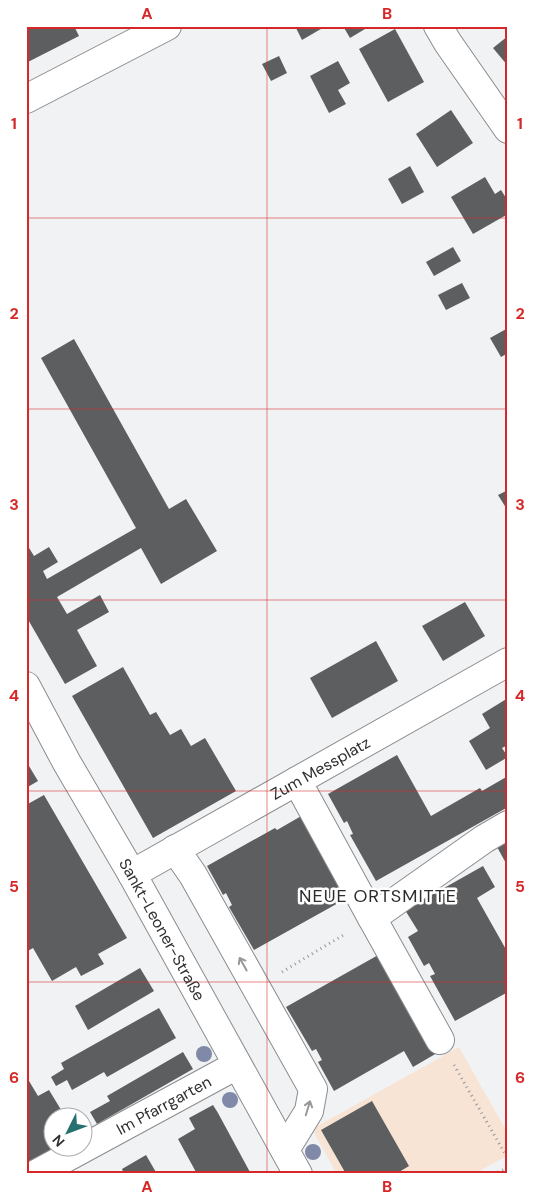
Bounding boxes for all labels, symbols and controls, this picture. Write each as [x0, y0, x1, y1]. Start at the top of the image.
text: A [141, 3, 153, 24]
text: B [382, 3, 392, 24]
text: 1 [11, 113, 17, 134]
text: 1 [517, 113, 523, 134]
text: 2 [9, 303, 19, 324]
text: 2 [515, 303, 525, 324]
text: 3 [9, 494, 19, 515]
text: 3 [515, 494, 525, 515]
text: 4 [9, 685, 19, 706]
text: 4 [515, 685, 525, 706]
street label: Zum Messplatz [267, 732, 374, 804]
street label: Sankt-Leoner-Straße [115, 854, 210, 1004]
text: 5 [9, 876, 19, 897]
text: 5 [515, 876, 525, 897]
district label: NEUE ORTSMITTE [299, 884, 457, 908]
one-way arrow [238, 957, 247, 972]
text: 6 [9, 1067, 19, 1088]
text: 6 [515, 1067, 525, 1088]
street label: Im Pfarrgarten [112, 1071, 215, 1139]
one-way arrow [304, 1100, 314, 1116]
north arrow [42, 1108, 92, 1158]
text: N [48, 1131, 68, 1151]
text: A [141, 1176, 153, 1197]
text: B [382, 1176, 392, 1197]

